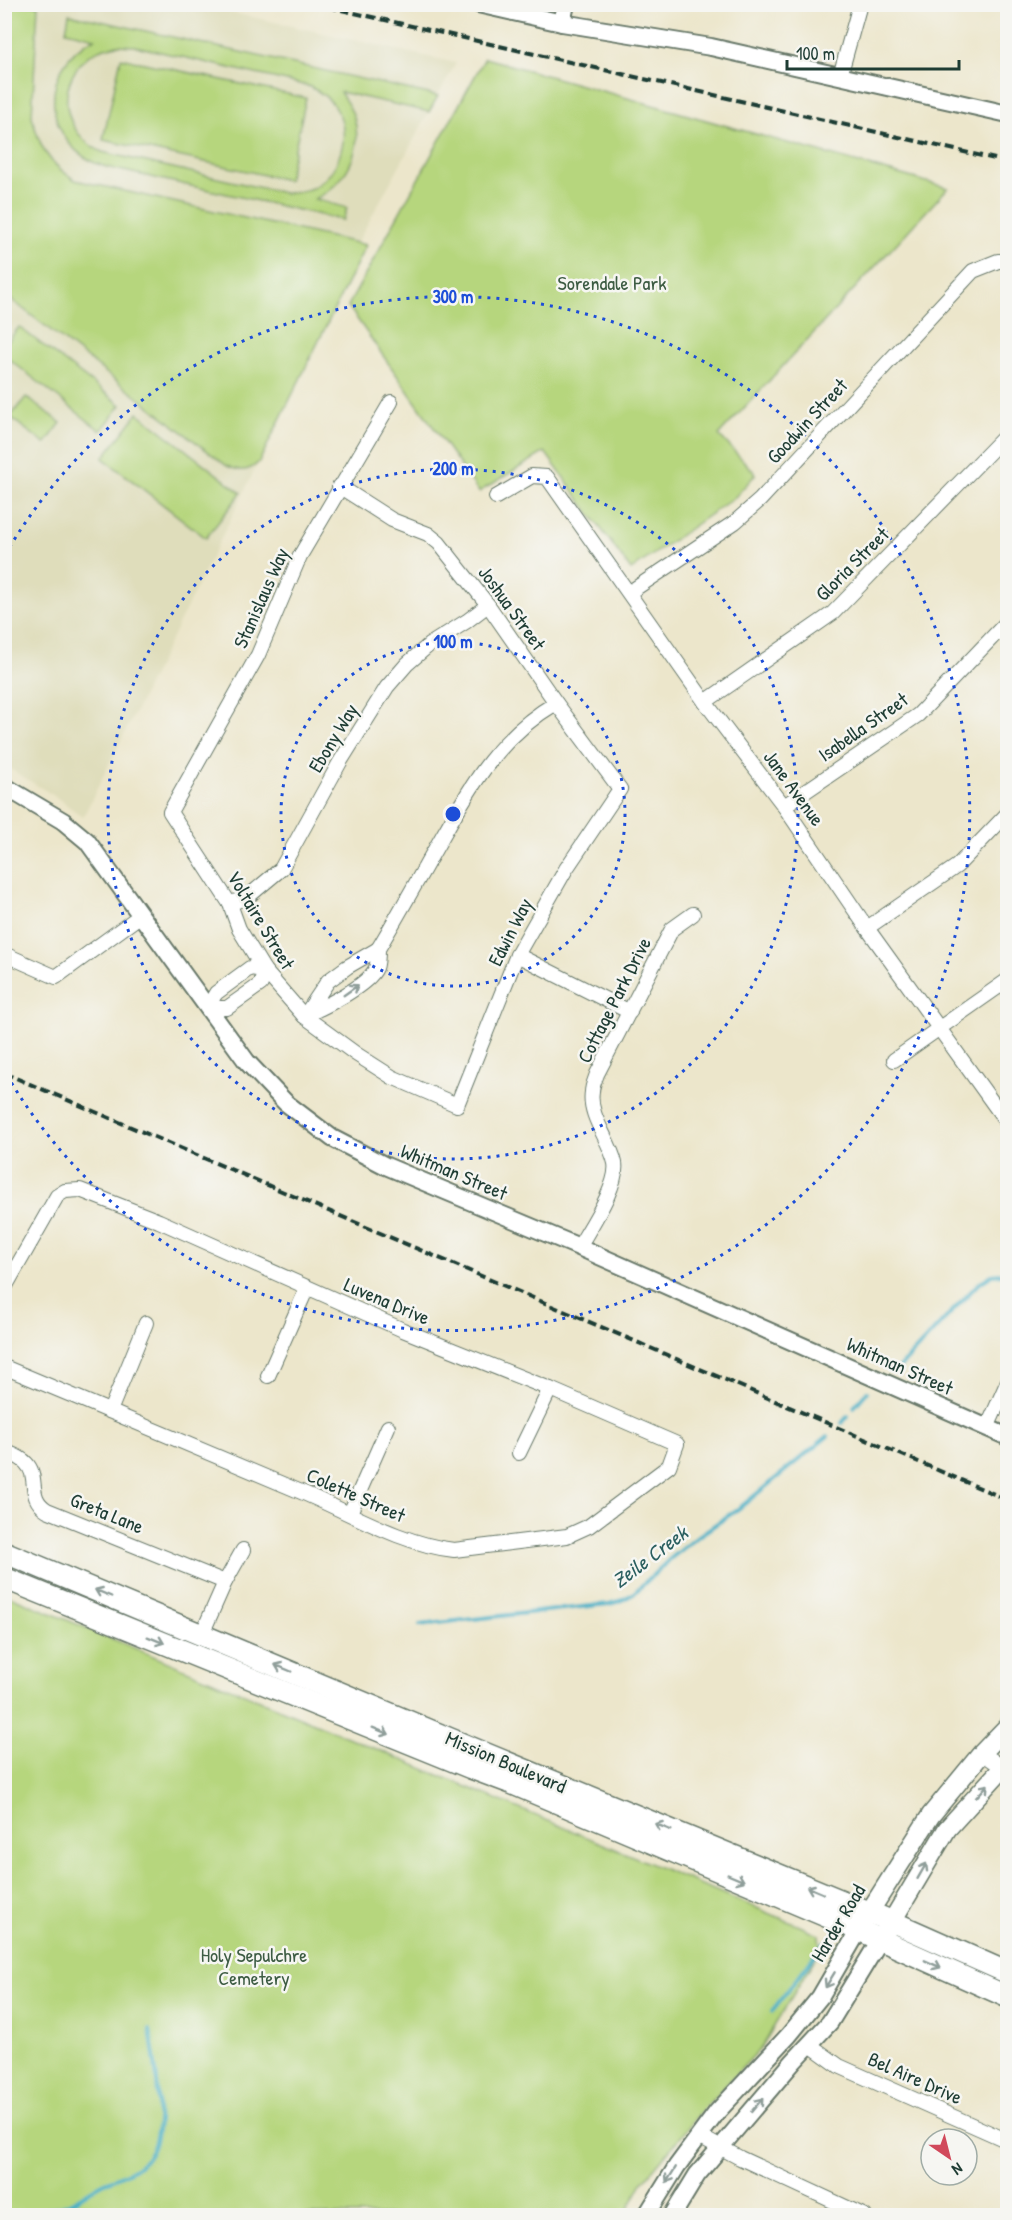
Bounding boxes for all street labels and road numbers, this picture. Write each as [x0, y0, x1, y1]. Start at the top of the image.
street label: Goodwin Street [760, 371, 854, 469]
street label: Gloria Street [809, 520, 895, 606]
street label: Stanislaus Way [226, 543, 295, 652]
street label: Joshua Street [473, 560, 553, 656]
street label: Isabella Street [812, 685, 914, 767]
street label: Ebony Way [301, 698, 364, 777]
street label: Jane Avenue [758, 744, 831, 831]
street label: Voltaire Street [221, 865, 302, 975]
street label: Edwin Way [481, 893, 538, 970]
street label: Cottage Park Drive [570, 932, 657, 1067]
street label: Whitman Street [397, 1137, 513, 1207]
street label: Luvena Drive [340, 1270, 434, 1331]
street label: Whitman Street [843, 1330, 959, 1401]
street label: Colette Street [303, 1461, 411, 1529]
street label: Greta Lane [66, 1486, 148, 1539]
street label: Mission Boulevard [442, 1724, 571, 1799]
street label: Harder Road [804, 1879, 871, 1966]
street label: Bel Aire Drive [864, 2045, 966, 2110]

